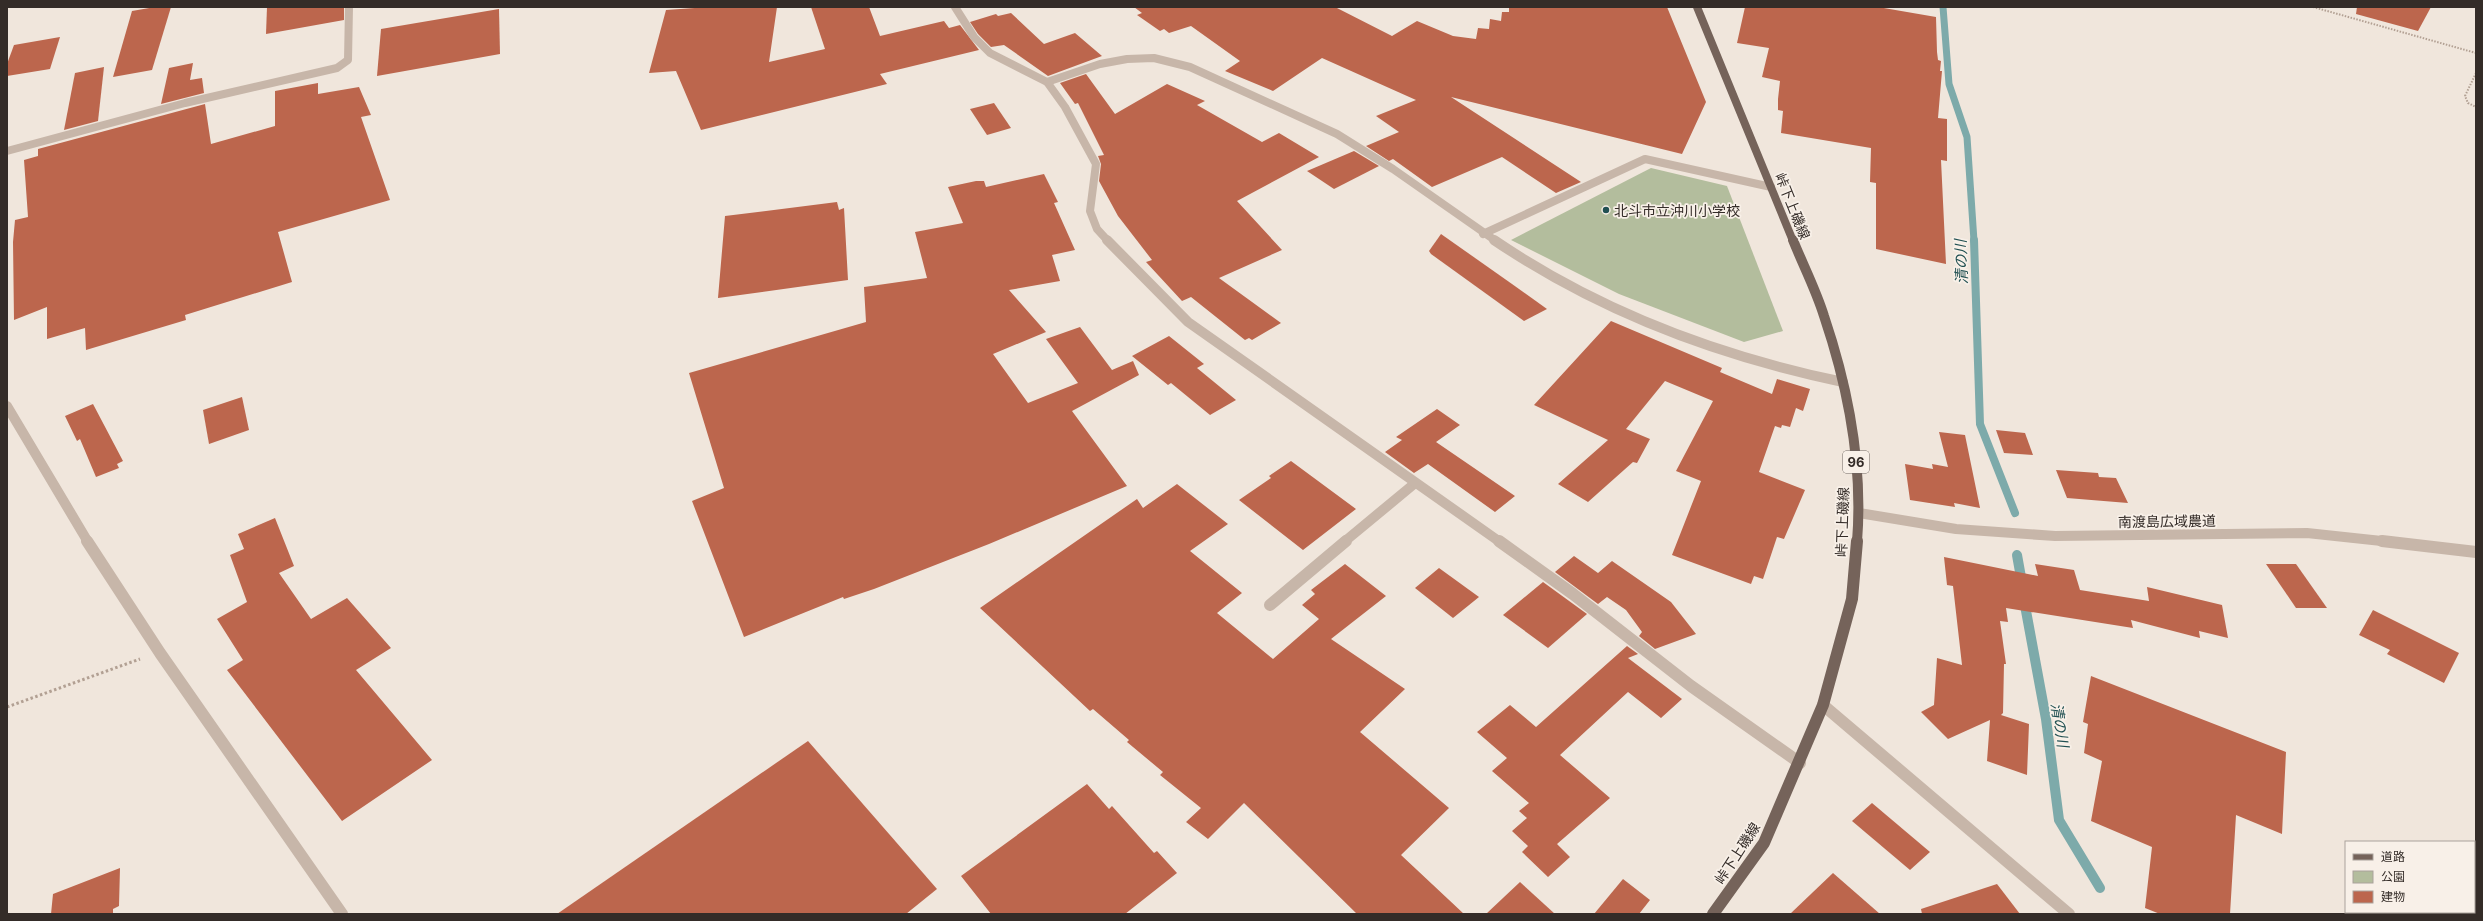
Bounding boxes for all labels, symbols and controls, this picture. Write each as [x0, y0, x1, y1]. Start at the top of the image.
street label: 峠下上磯線 [1772, 170, 1814, 242]
place label: 北斗市立沖川小学校 [1614, 202, 1740, 219]
marker: 北斗市立沖川小学校 [1601, 205, 1611, 215]
water label: 清の川 [1951, 237, 1971, 285]
road number: 96 [1843, 451, 1869, 473]
street label: 峠下上磯線 [1832, 487, 1852, 557]
street label: 南渡島広域農道 [2118, 512, 2216, 530]
water label: 清の川 [2047, 701, 2073, 751]
street label: 峠下上磯線 [1711, 819, 1763, 887]
legend [2345, 841, 2475, 913]
text: 道路 [2381, 849, 2405, 864]
text: 公園 [2381, 869, 2405, 884]
text: 建物 [2381, 889, 2405, 904]

